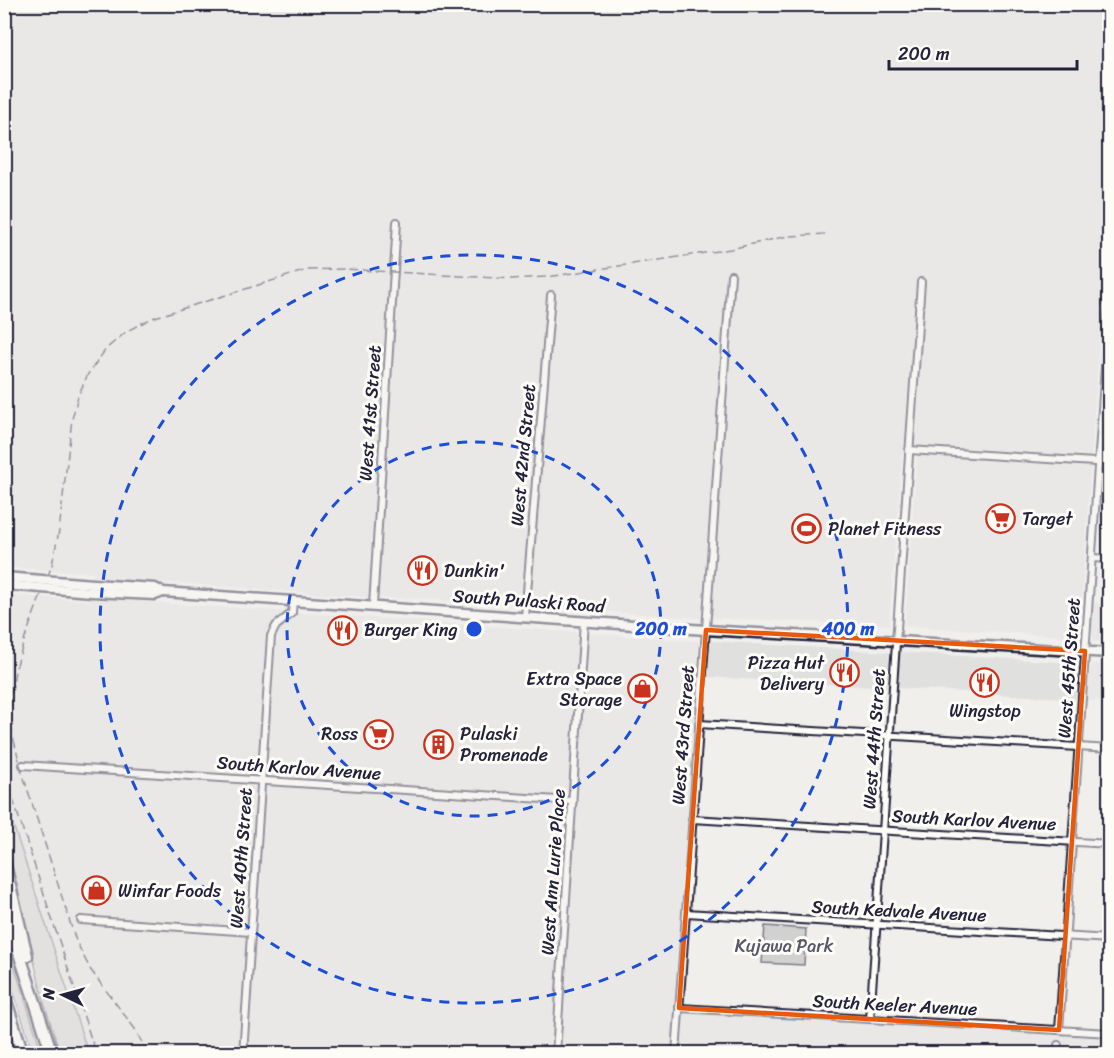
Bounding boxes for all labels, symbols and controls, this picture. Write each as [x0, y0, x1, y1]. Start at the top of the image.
scale bar [889, 33, 1076, 71]
text: 200 m [898, 38, 950, 70]
street label: West 41st Street [349, 344, 391, 482]
street label: West 42nd Street [501, 383, 545, 527]
supermarket icon: Target [985, 503, 1017, 535]
place label: Target [1022, 503, 1073, 535]
sports icon: Planet Fitness [791, 513, 823, 545]
place label: Planet Fitness [828, 513, 942, 545]
restaurant icon: Dunkin' [407, 555, 439, 587]
place label: Dunkin' [444, 555, 505, 587]
street label: South Pulaski Road [452, 580, 608, 622]
street label: West 45th Street [1048, 597, 1090, 739]
text: 200 m [634, 613, 687, 645]
text: 400 m [821, 613, 874, 645]
restaurant icon: Burger King [327, 614, 359, 646]
place label: Burger King [364, 614, 458, 646]
centre of rings [464, 619, 484, 639]
place label: Pizza Hut Delivery [748, 647, 825, 700]
restaurant icon: Pizza Hut Delivery [829, 657, 861, 689]
place label: Extra Space Storage [526, 663, 622, 716]
street label: West 43rd Street [662, 664, 704, 806]
restaurant icon: Wingstop [969, 666, 1001, 698]
street label: West 44th Street [853, 668, 895, 810]
shop icon: Extra Space Storage [627, 673, 659, 705]
place label: Wingstop [949, 695, 1021, 727]
place label: Ross [321, 718, 359, 750]
supermarket icon: Ross [363, 718, 395, 750]
place label: Pulaski Promenade [460, 718, 548, 771]
building icon: Pulaski Promenade [423, 728, 455, 760]
street label: South Karlov Avenue [216, 746, 382, 790]
street label: West 40th Street [220, 786, 262, 929]
street label: West Ann Lurie Place [531, 788, 575, 956]
street label: South Karlov Avenue [891, 800, 1057, 840]
shop icon: Winfar Foods [81, 875, 113, 907]
place label: Winfar Foods [118, 875, 222, 907]
street label: South Kedvale Avenue [811, 890, 987, 932]
park label: Kujawa Park [735, 930, 834, 962]
north arrow [33, 965, 93, 1025]
street label: South Keeler Avenue [812, 985, 978, 1025]
text: N [34, 986, 64, 1002]

